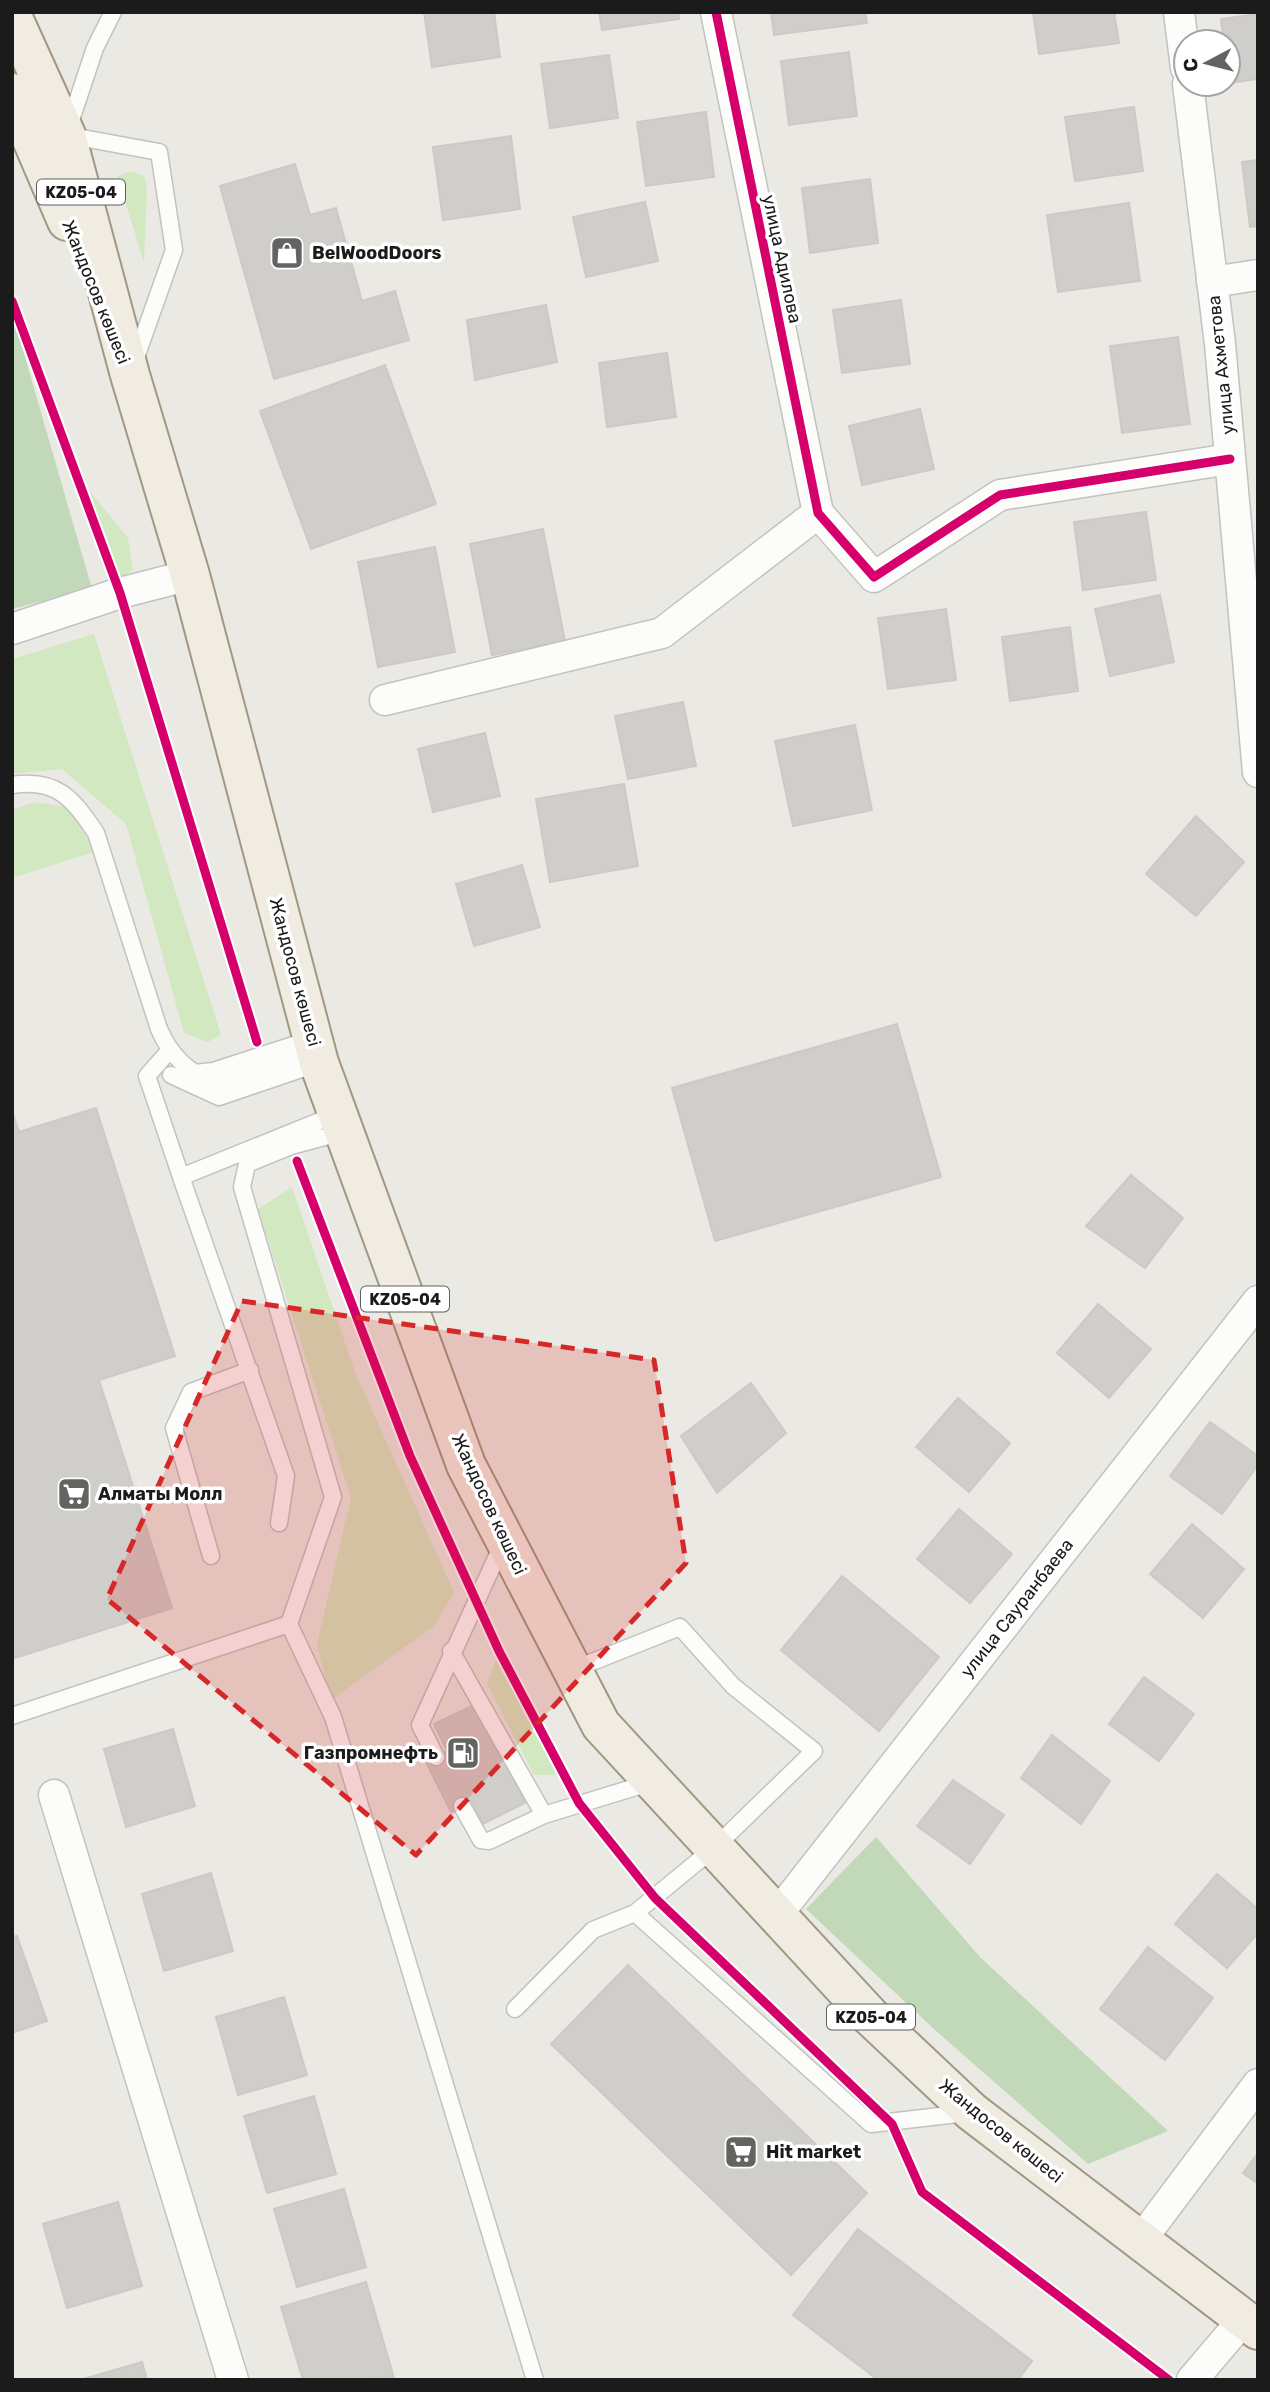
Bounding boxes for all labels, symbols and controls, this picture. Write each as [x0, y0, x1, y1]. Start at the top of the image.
north arrow [1172, 28, 1242, 98]
text: С [1178, 57, 1203, 73]
road number: KZ05-04 [37, 180, 125, 204]
street label: улица Адилова [758, 193, 806, 325]
street label: Жандосов көшесі [57, 217, 135, 367]
shop icon: BelWoodDoors [268, 234, 306, 272]
place label: BelWoodDoors [312, 242, 442, 264]
street label: улица Ахметова [1203, 294, 1239, 436]
street label: Жандосов көшесі [265, 895, 325, 1049]
road number: KZ05-04 [361, 1287, 449, 1312]
street label: Жандосов көшесі [447, 1430, 531, 1578]
supermarket icon: Алматы Молл [55, 1475, 93, 1513]
place label: Алматы Молл [98, 1483, 223, 1505]
street label: улица Сауранбаева [956, 1534, 1078, 1682]
fuel station icon: Газпромнефть [444, 1734, 482, 1772]
place label: Газпромнефть [304, 1742, 438, 1764]
road number: KZ05-04 [827, 2005, 915, 2030]
street label: Жандосов көшесі [935, 2074, 1067, 2188]
supermarket icon: Hit market [722, 2133, 760, 2171]
place label: Hit market [766, 2141, 861, 2163]

